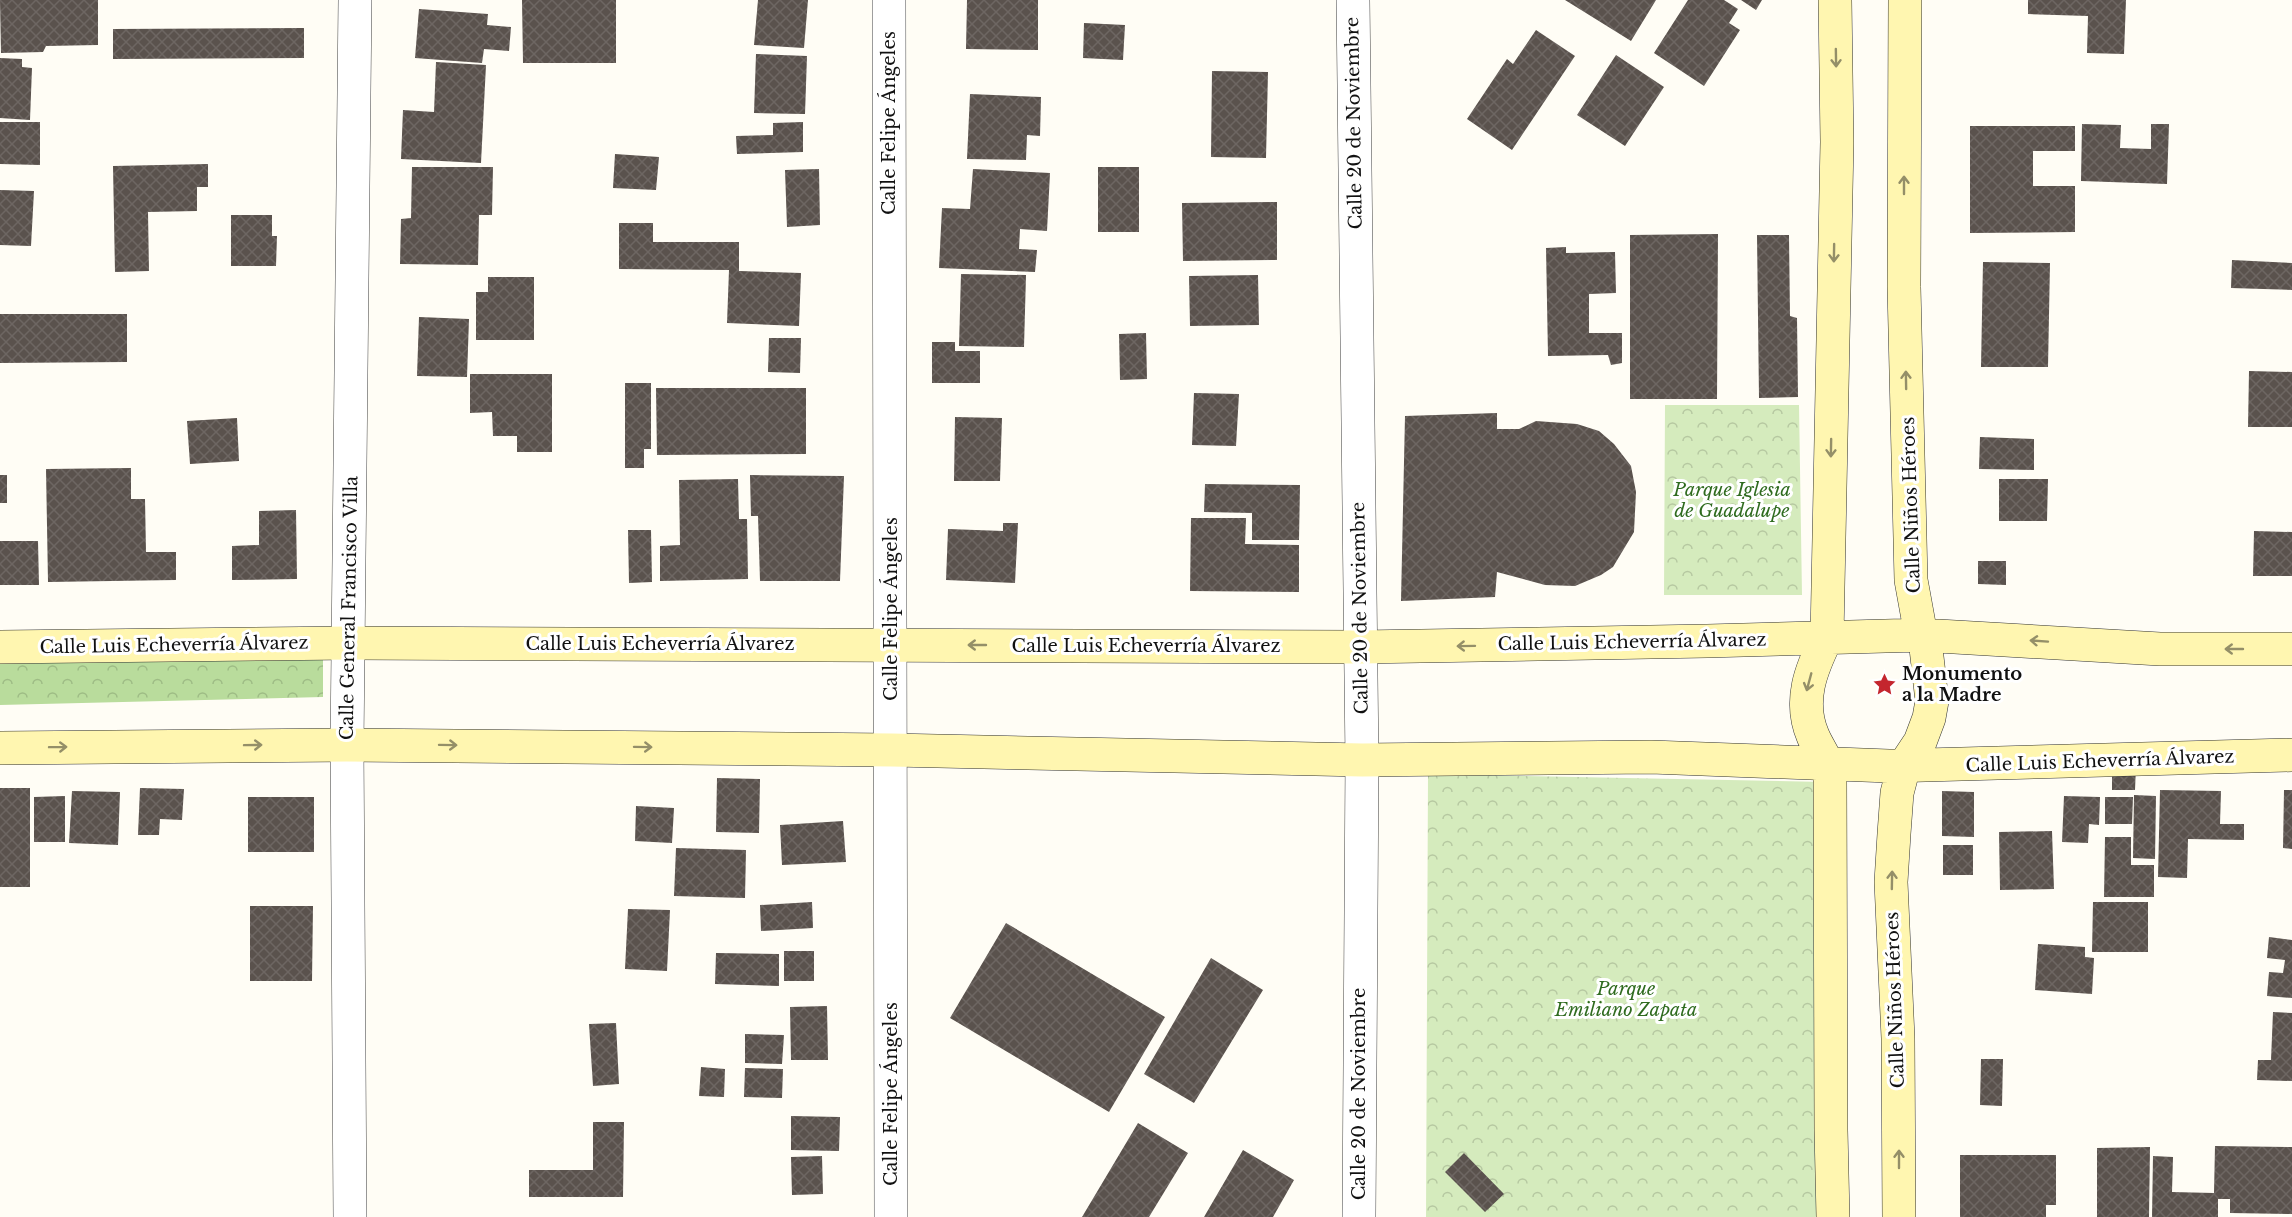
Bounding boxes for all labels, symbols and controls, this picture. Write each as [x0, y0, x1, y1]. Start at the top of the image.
street label: Calle 20 de Noviembre [1341, 17, 1367, 229]
street label: Calle Felipe Ángeles [877, 31, 900, 215]
one-way arrow [1830, 48, 1841, 68]
one-way arrow [1898, 175, 1910, 195]
one-way arrow [1829, 243, 1840, 263]
one-way arrow [1901, 370, 1912, 390]
street label: Calle Niños Héroes [1897, 416, 1925, 594]
one-way arrow [1825, 438, 1837, 458]
street label: Calle General Francisco Villa [336, 476, 362, 740]
park label: Parque Iglesia de Guadalupe [1672, 479, 1791, 522]
street label: Calle 20 de Noviembre [1347, 502, 1373, 714]
street label: Calle Felipe Ángeles [879, 517, 902, 701]
street label: Calle Luis Echeverría Álvarez [1497, 628, 1767, 655]
street label: Calle Luis Echeverría Álvarez [39, 631, 309, 658]
street label: Calle Luis Echeverría Álvarez [526, 632, 794, 655]
street label: Calle Luis Echeverría Álvarez [1012, 634, 1280, 657]
one-way arrow [2029, 635, 2049, 646]
one-way arrow [968, 639, 988, 651]
one-way arrow [1457, 640, 1477, 652]
one-way arrow [2224, 643, 2244, 655]
place label: Monumento a la Madre [1902, 663, 2022, 706]
place icon: Monumento a la Madre [1871, 671, 1897, 697]
one-way arrow [1803, 672, 1814, 691]
one-way arrow [243, 740, 263, 751]
one-way arrow [438, 740, 458, 751]
one-way arrow [48, 741, 68, 753]
one-way arrow [633, 741, 653, 753]
street label: Calle Luis Echeverría Álvarez [1965, 744, 2235, 777]
one-way arrow [1886, 870, 1898, 890]
street label: Calle Niños Héroes [1881, 911, 1909, 1089]
park label: Parque Emiliano Zapata [1554, 978, 1697, 1021]
street label: Calle 20 de Noviembre [1348, 988, 1370, 1200]
street label: Calle Felipe Ángeles [879, 1002, 902, 1186]
one-way arrow [1893, 1149, 1905, 1169]

